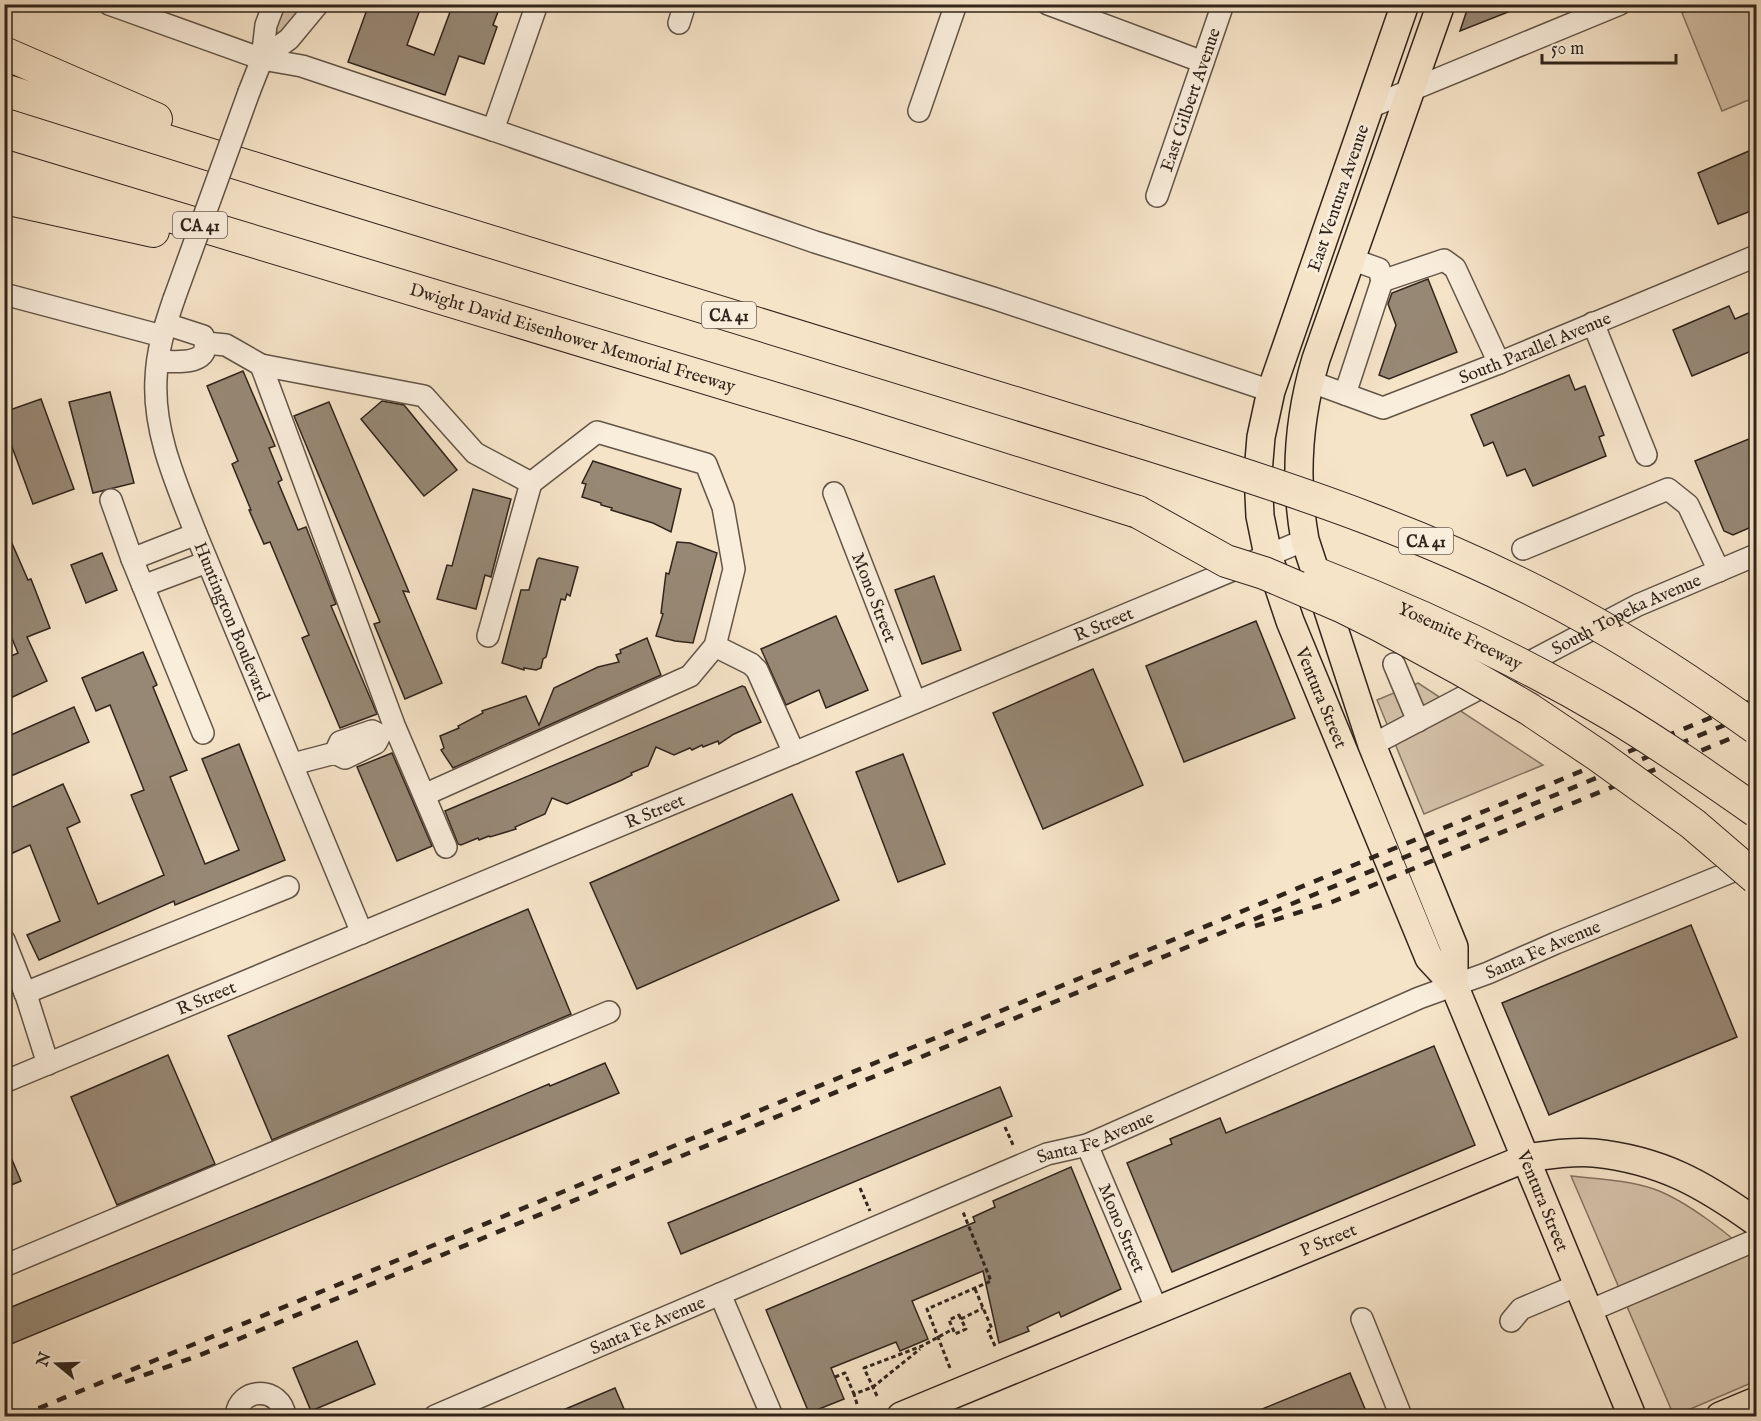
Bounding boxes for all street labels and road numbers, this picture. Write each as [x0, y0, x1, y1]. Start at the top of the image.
street label: East Gilbert Avenue [1156, 25, 1227, 175]
street label: East Ventura Avenue [1303, 122, 1375, 275]
road number: CA 41 [173, 212, 227, 238]
street label: Dwight David Eisenhower Memorial Freeway [406, 279, 738, 399]
road number: CA 41 [702, 302, 756, 328]
street label: South Parallel Avenue [1456, 308, 1615, 390]
road number: CA 41 [1399, 528, 1453, 554]
street label: Huntington Boulevard [188, 539, 274, 705]
street label: Mono Street [845, 550, 901, 646]
street label: South Topeka Avenue [1548, 570, 1705, 661]
street label: Yosemite Freeway [1394, 598, 1526, 677]
street label: R Street [1071, 603, 1137, 648]
street label: Ventura Street [1289, 643, 1351, 752]
street label: R Street [622, 790, 689, 835]
street label: Santa Fe Avenue [1482, 916, 1604, 986]
street label: R Street [174, 977, 240, 1022]
street label: Santa Fe Avenue [1034, 1107, 1158, 1170]
street label: Ventura Street [1510, 1146, 1573, 1255]
street label: Mono Street [1092, 1181, 1150, 1276]
street label: P Street [1297, 1219, 1360, 1263]
street label: Santa Fe Avenue [587, 1292, 709, 1361]

